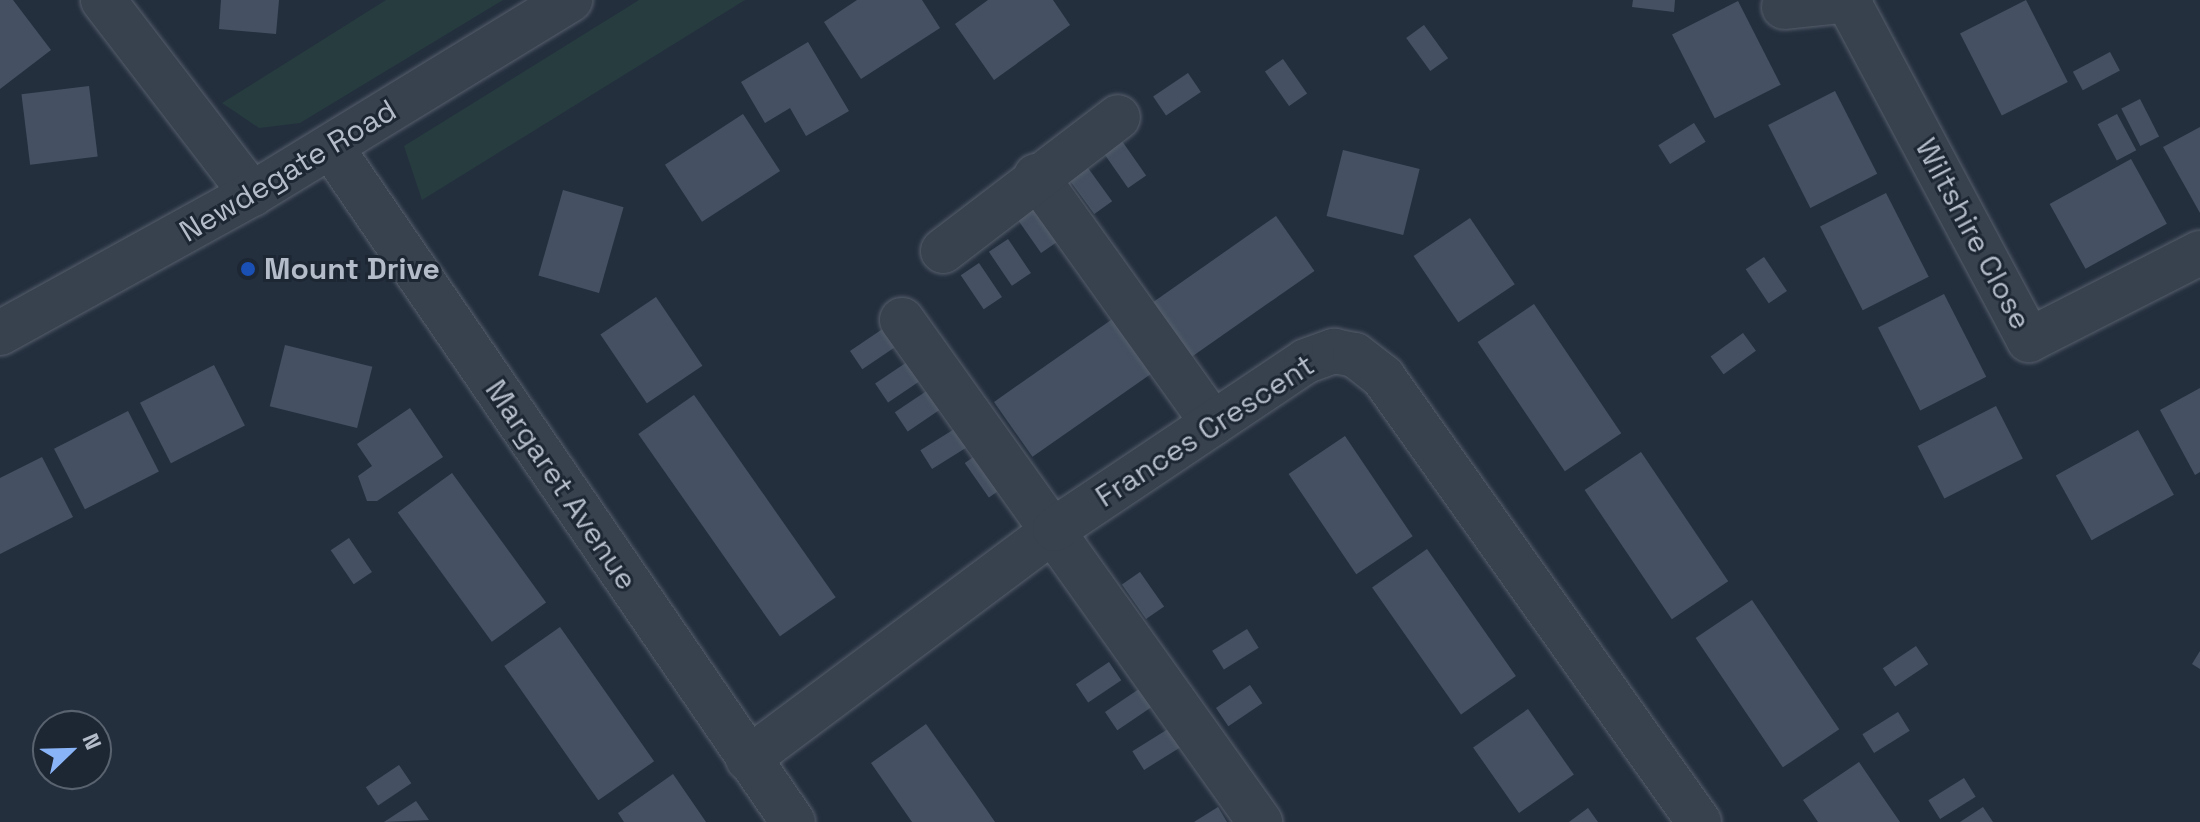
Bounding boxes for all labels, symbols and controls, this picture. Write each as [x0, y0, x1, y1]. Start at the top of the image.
street label: Newdegate Road [173, 92, 403, 250]
street label: Wiltshire Close [1908, 132, 2038, 336]
place label: Mount Drive [264, 251, 440, 287]
marker: Mount Drive [239, 260, 257, 278]
street label: Frances Crescent [1089, 347, 1321, 515]
street label: Margaret Avenue [477, 373, 645, 597]
north arrow [32, 710, 112, 790]
text: N [76, 729, 108, 754]

